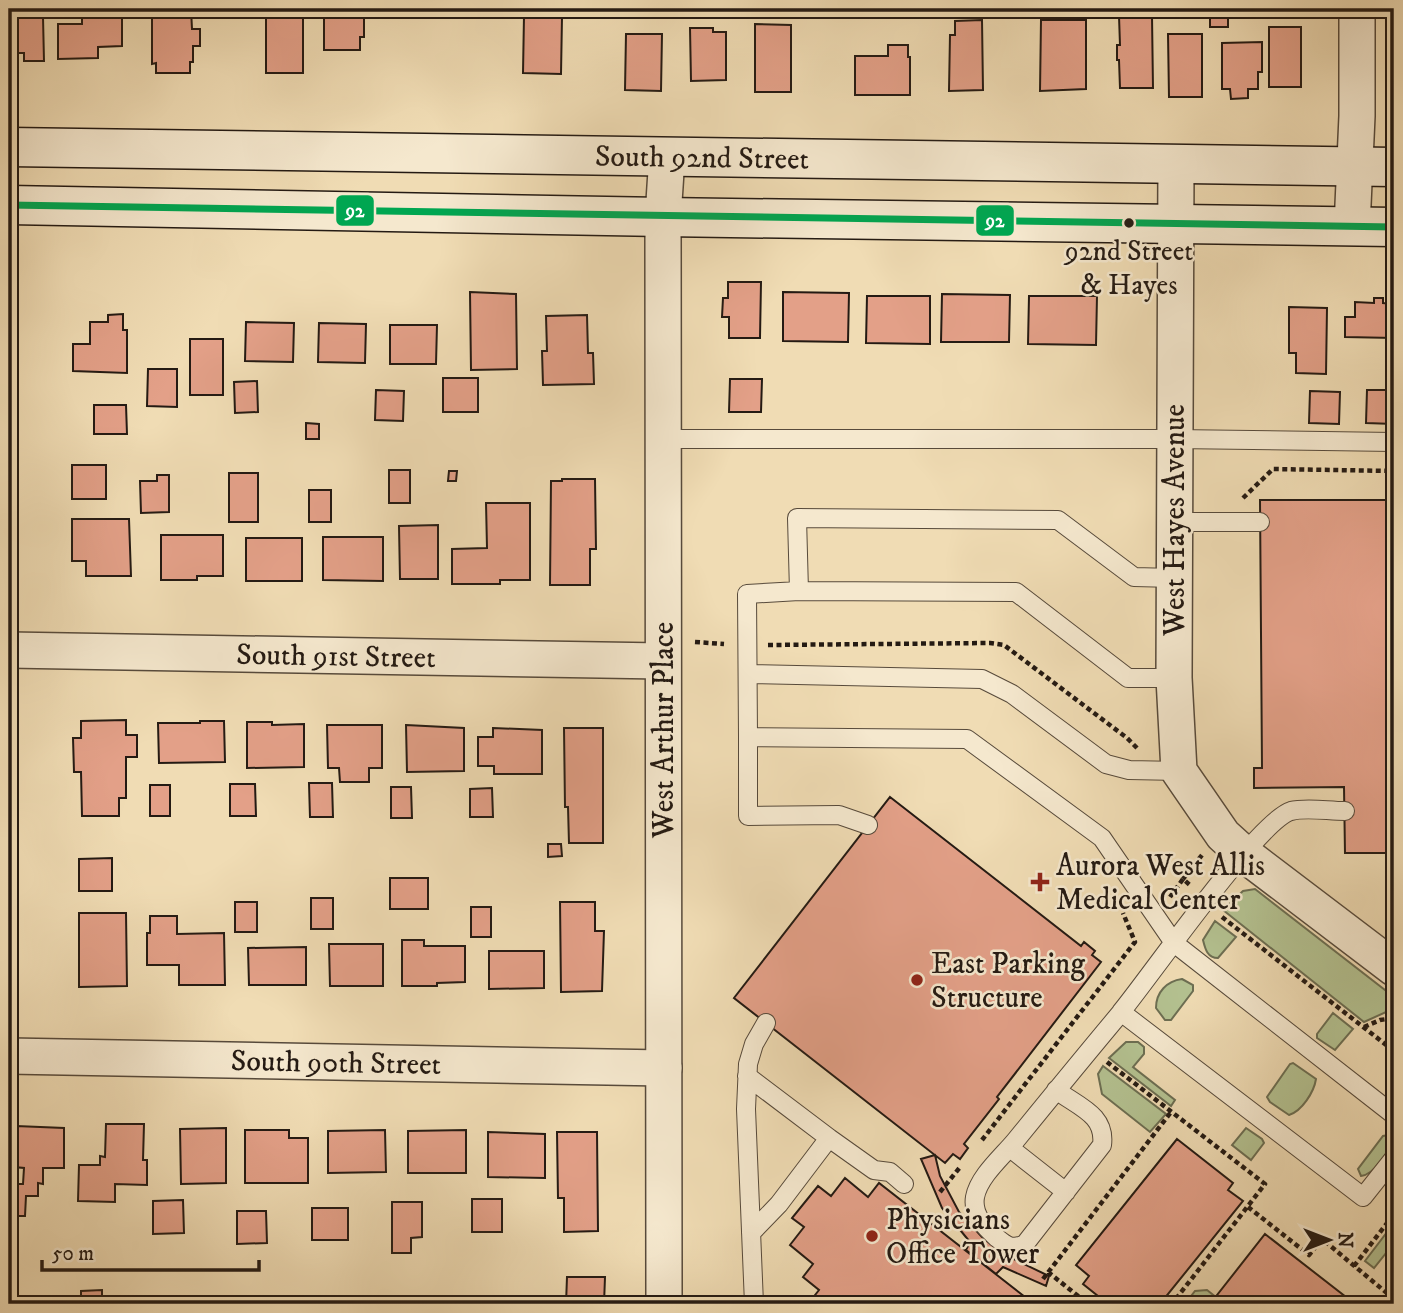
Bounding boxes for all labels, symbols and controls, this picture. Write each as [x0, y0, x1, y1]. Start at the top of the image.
street label: South 92nd Street [594, 138, 809, 179]
line badge: 92 [335, 194, 375, 227]
text: 92 [344, 200, 365, 223]
line badge: 92 [975, 204, 1015, 237]
text: 92 [984, 210, 1005, 233]
marker: 92nd Street & Hayes [1122, 216, 1136, 230]
place label: 92nd Street & Hayes [1063, 234, 1193, 303]
street label: West Hayes Avenue [1157, 404, 1194, 637]
street label: West Arthur Place [646, 622, 683, 839]
street label: South 91st Street [236, 637, 436, 677]
place label: Aurora West Allis Medical Center [1056, 848, 1265, 919]
marker: Aurora West Allis Medical Center [1030, 872, 1050, 892]
place label: East Parking Structure [931, 946, 1085, 1017]
marker: East Parking Structure [909, 972, 925, 988]
street label: South 90th Street [230, 1043, 441, 1084]
place label: Physicians Office Tower [886, 1202, 1039, 1273]
north arrow [1294, 1204, 1364, 1274]
marker: Physicians Office Tower [864, 1228, 880, 1244]
scale bar [42, 1229, 259, 1273]
text: N [1333, 1232, 1356, 1248]
text: 50 m [52, 1241, 94, 1267]

